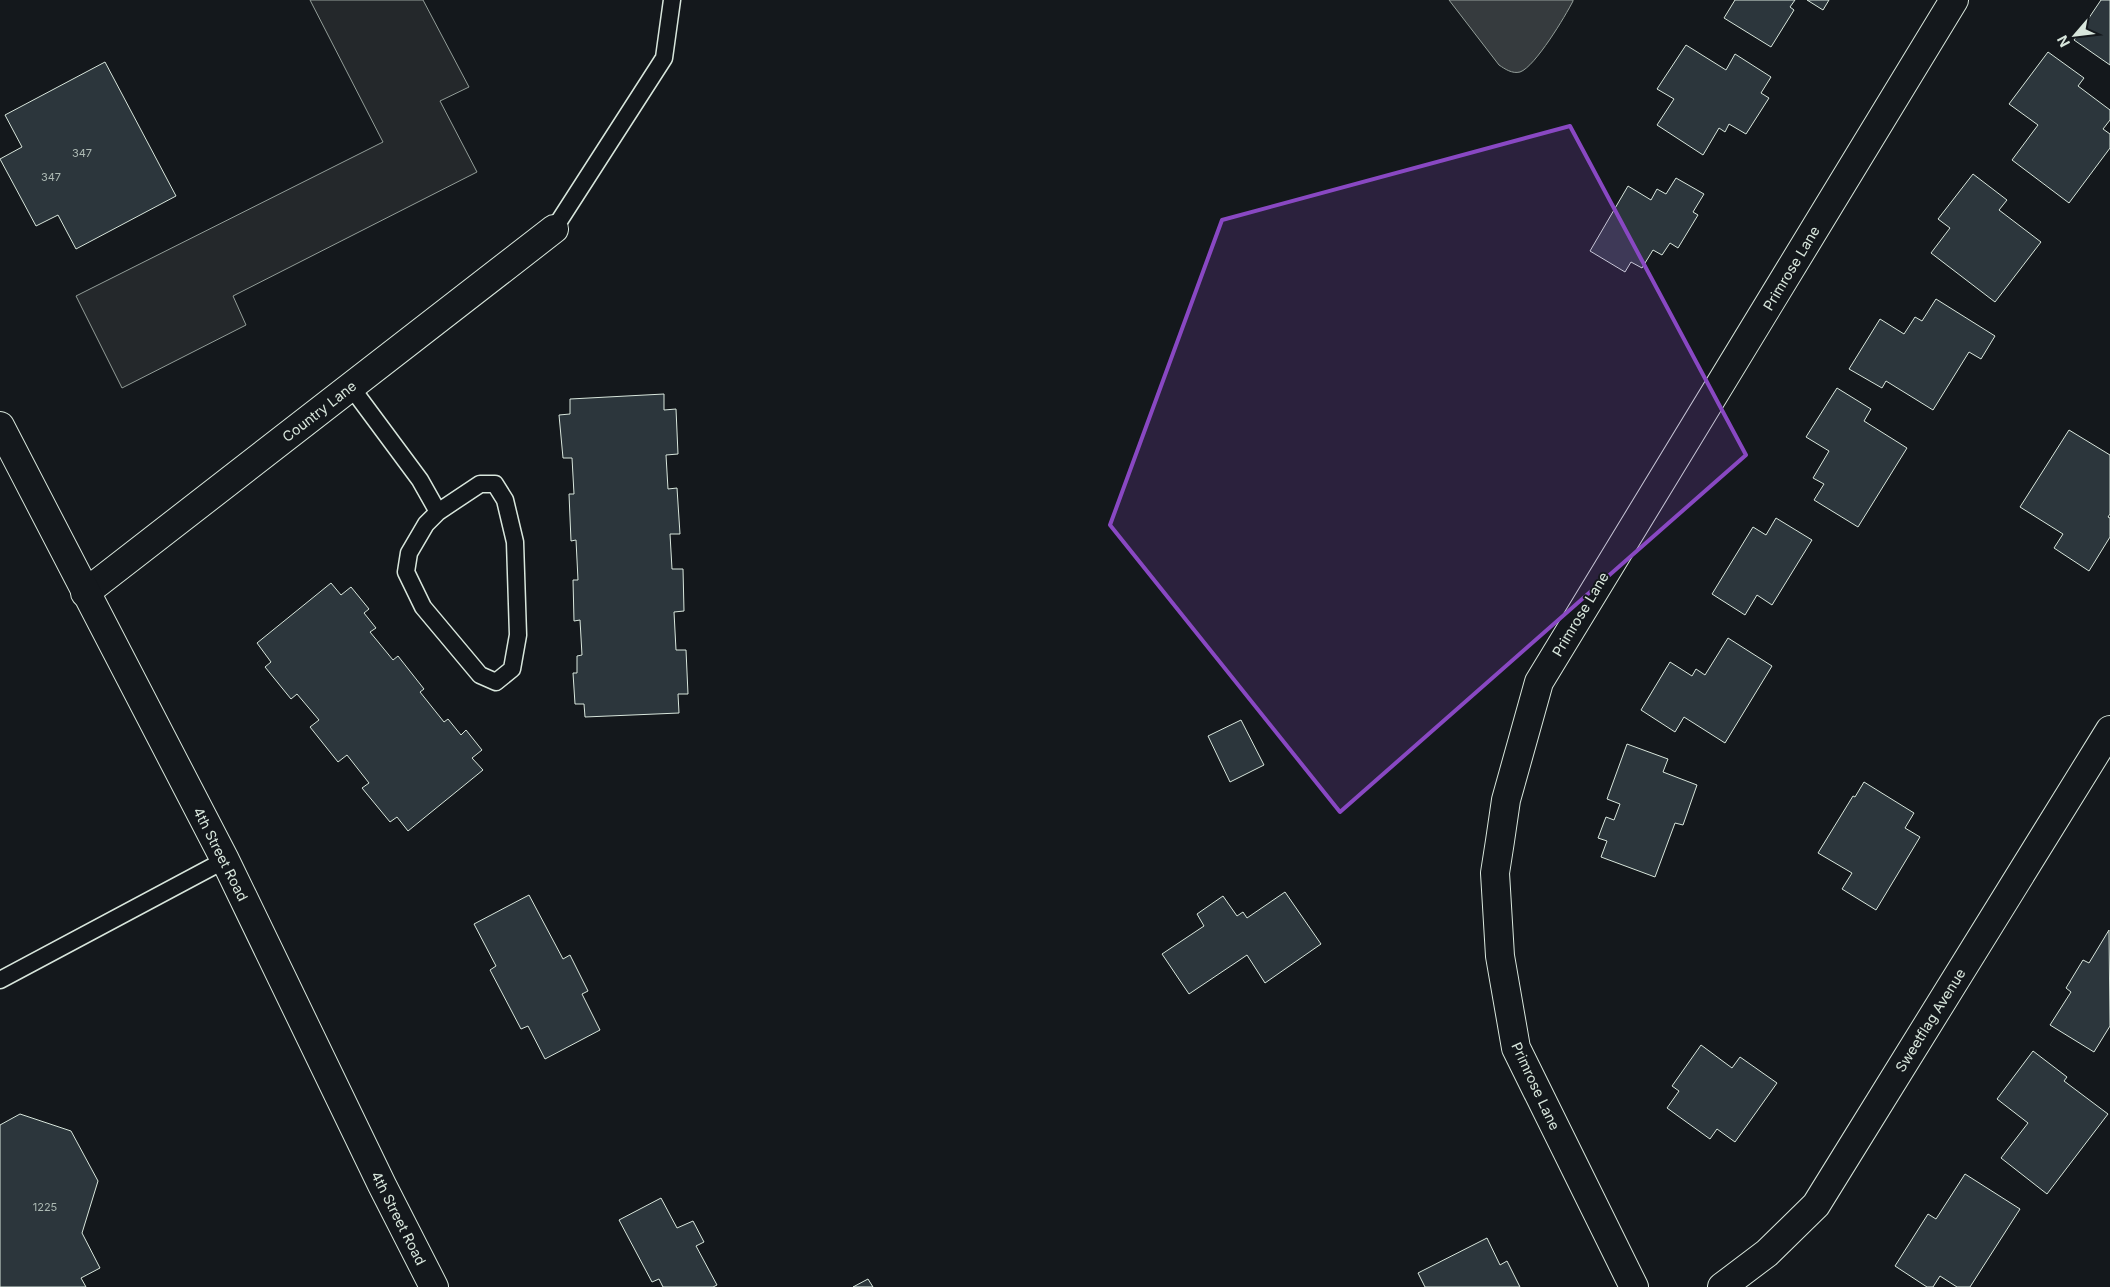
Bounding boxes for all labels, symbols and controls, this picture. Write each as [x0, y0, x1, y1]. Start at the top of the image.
north arrow [2050, 10, 2100, 60]
text: N [2053, 33, 2073, 50]
house number: 347 [72, 146, 92, 160]
house number: 347 [41, 170, 61, 184]
street label: Primrose Lane [1759, 223, 1823, 313]
street label: Country Lane [279, 377, 359, 445]
street label: Primrose Lane [1548, 569, 1612, 659]
street label: 4th Street Road [190, 804, 252, 904]
street label: Sweetflag Avenue [1891, 965, 1969, 1075]
street label: Primrose Lane [1508, 1039, 1564, 1133]
street label: 4th Street Road [368, 1168, 430, 1268]
house number: 1225 [33, 1200, 58, 1214]

